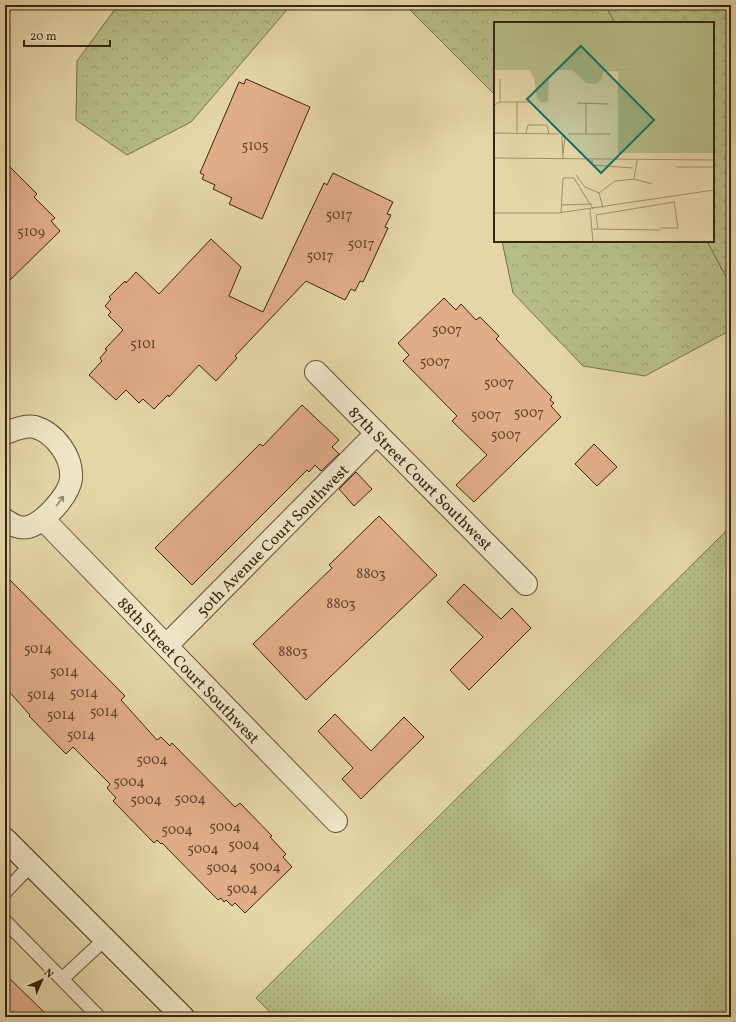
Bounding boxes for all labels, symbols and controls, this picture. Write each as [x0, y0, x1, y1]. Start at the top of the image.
scale bar [24, 22, 110, 48]
inset map [494, 22, 714, 242]
text: 20 m [30, 29, 57, 45]
house number: 5105 [241, 137, 269, 156]
house number: 5017 [325, 206, 353, 225]
house number: 5109 [17, 223, 45, 242]
house number: 5017 [347, 235, 375, 254]
house number: 5017 [306, 247, 334, 266]
house number: 5007 [432, 321, 462, 340]
house number: 5101 [130, 335, 156, 354]
house number: 5007 [420, 353, 450, 372]
house number: 5007 [484, 374, 514, 393]
street label: 87th Street Court Southwest [342, 402, 497, 557]
house number: 5007 [514, 404, 544, 423]
house number: 5007 [471, 406, 501, 425]
house number: 5007 [491, 426, 521, 445]
street label: 50th Avenue Court Southwest [192, 460, 355, 623]
one-way arrow [56, 495, 65, 506]
house number: 8803 [356, 565, 386, 584]
street label: 88th Street Court Southwest [111, 593, 264, 750]
house number: 8803 [326, 595, 356, 614]
house number: 5014 [24, 640, 52, 659]
house number: 8803 [278, 643, 308, 662]
house number: 5014 [50, 663, 78, 682]
house number: 5014 [70, 684, 98, 703]
house number: 5014 [27, 686, 55, 705]
house number: 5014 [90, 703, 118, 722]
house number: 5014 [47, 706, 75, 725]
house number: 5014 [67, 726, 95, 745]
house number: 5004 [136, 751, 168, 770]
house number: 5004 [113, 773, 145, 792]
house number: 5004 [174, 790, 206, 809]
house number: 5004 [130, 791, 162, 810]
house number: 5004 [209, 818, 241, 837]
house number: 5004 [161, 821, 193, 840]
house number: 5004 [228, 836, 260, 855]
house number: 5004 [187, 840, 219, 859]
house number: 5004 [249, 858, 281, 877]
house number: 5004 [206, 859, 238, 878]
house number: 5004 [226, 880, 258, 899]
north arrow [22, 960, 62, 1000]
text: N [40, 966, 56, 982]

